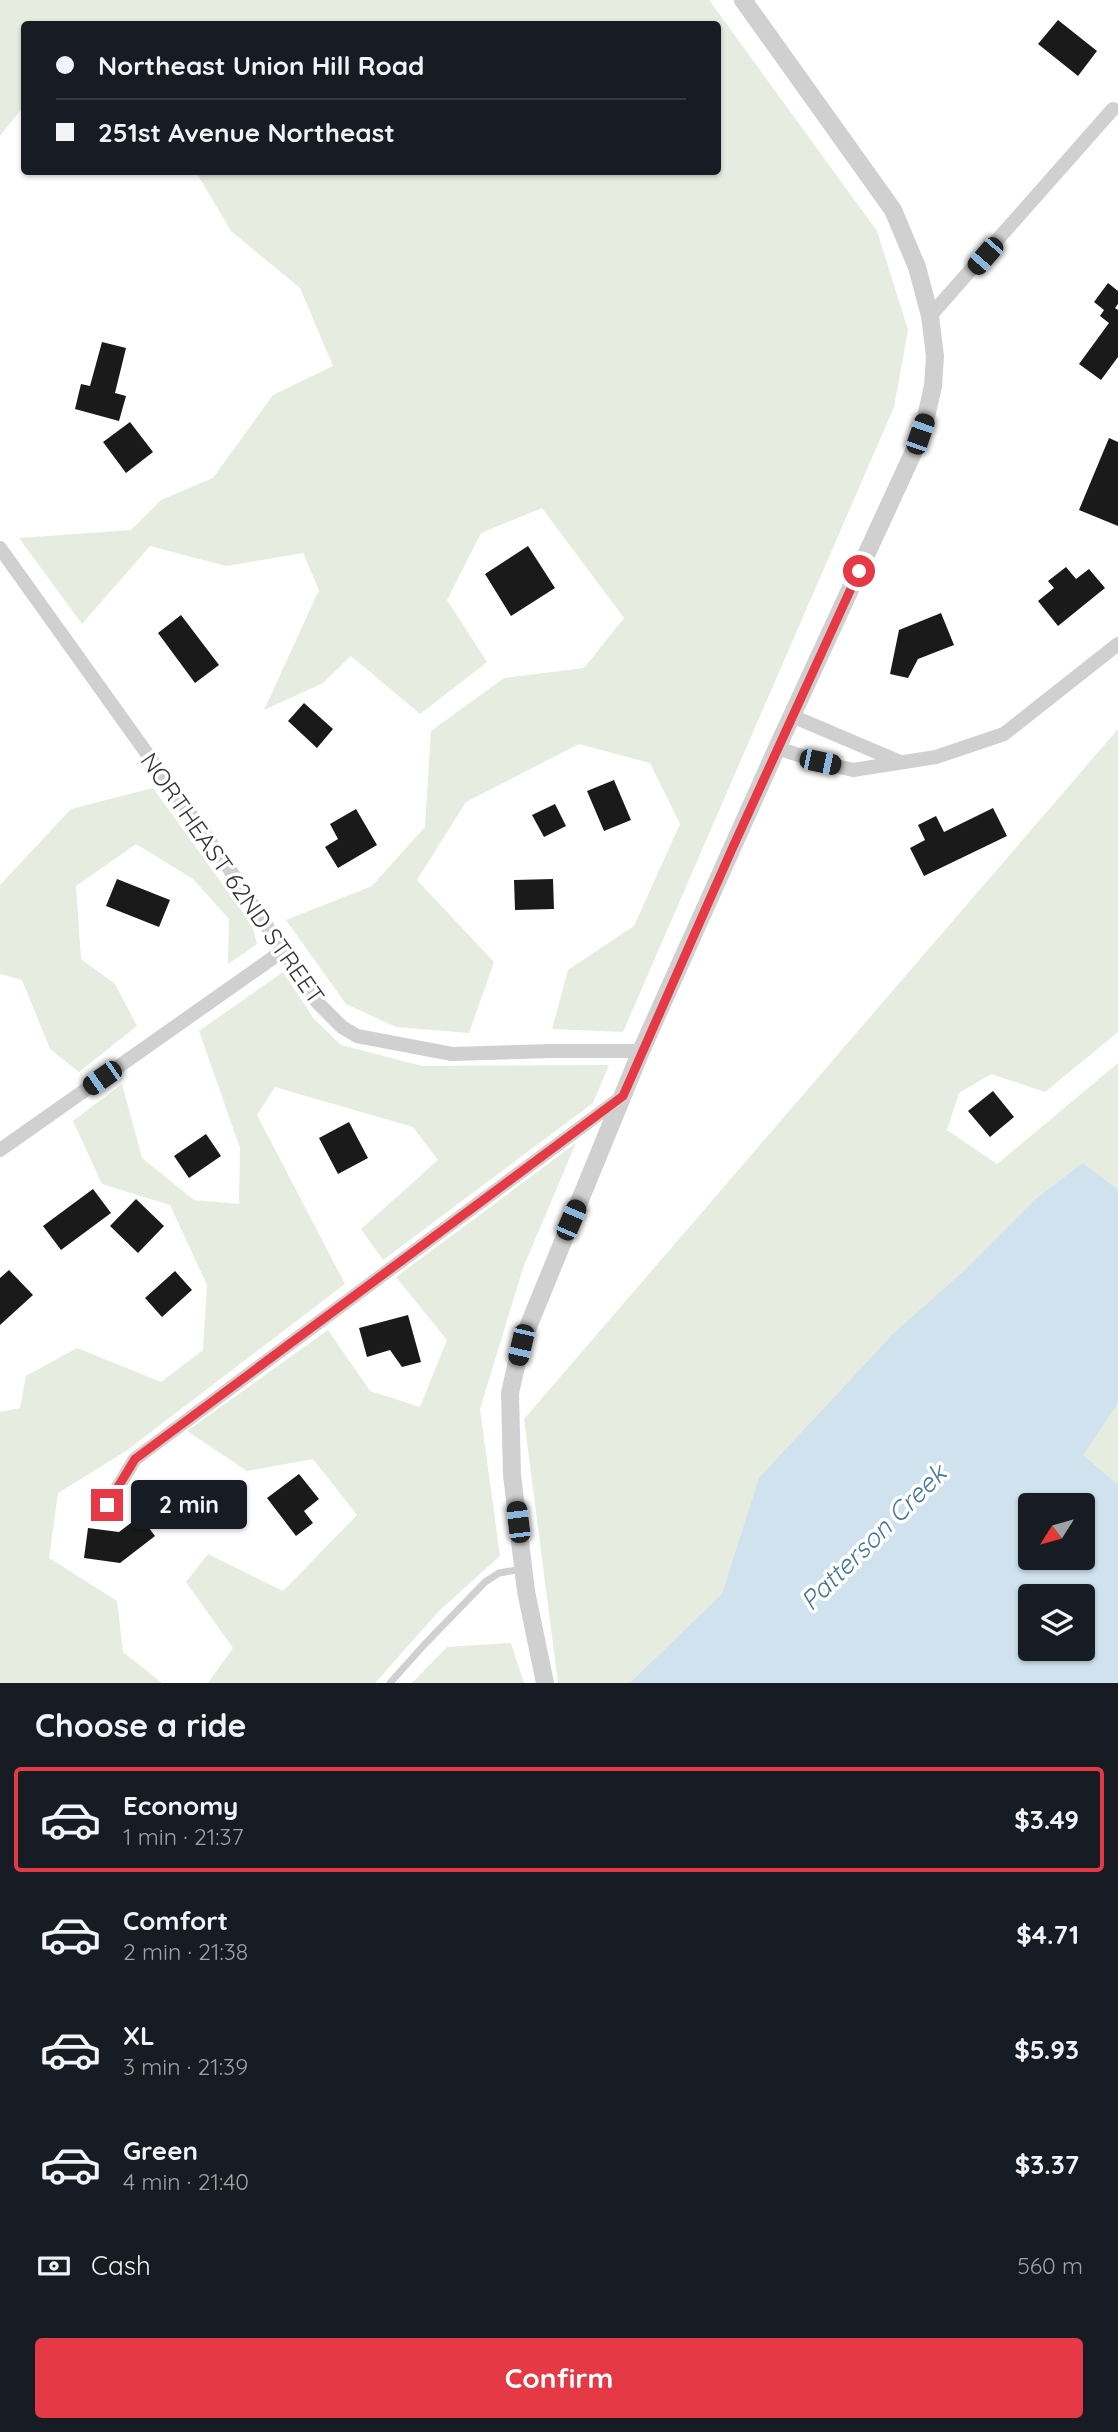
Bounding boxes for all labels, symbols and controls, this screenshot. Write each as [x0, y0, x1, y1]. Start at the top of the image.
text: Northeast Union Hill Road [98, 49, 424, 82]
text: 251st Avenue Northeast [98, 116, 395, 149]
car [964, 233, 1007, 279]
car [904, 411, 937, 457]
route start [843, 555, 875, 587]
street label: NORTHEAST 62ND STREET [135, 746, 331, 1010]
car [798, 747, 843, 777]
car [79, 1057, 126, 1099]
car [554, 1197, 589, 1243]
car [507, 1322, 536, 1368]
water label: Patterson Creek [793, 1456, 954, 1617]
callout: 2 min [132, 1480, 247, 1530]
route end [91, 1489, 123, 1521]
text: 2 min [159, 1490, 219, 1519]
north arrow [1018, 1493, 1096, 1570]
map controls [1018, 1493, 1095, 1661]
car [506, 1500, 531, 1544]
button: layers [1018, 1584, 1095, 1661]
text: Choose a ride [35, 1705, 247, 1745]
icon: car [39, 1788, 102, 1851]
text: Economy [123, 1789, 238, 1822]
text: $3.49 [1014, 1803, 1079, 1836]
text: 1 min · 21:37 [123, 1822, 243, 1851]
icon: car [39, 1903, 102, 1966]
text: Comfort [123, 1904, 228, 1937]
text: $4.71 [1016, 1918, 1079, 1951]
text: 2 min · 21:38 [123, 1937, 248, 1966]
icon: car [39, 2018, 102, 2081]
text: XL [123, 2019, 155, 2052]
text: $5.93 [1014, 2033, 1079, 2066]
text: 3 min · 21:39 [123, 2052, 248, 2081]
icon: car [39, 2133, 102, 2196]
text: Green [123, 2134, 198, 2167]
text: $3.37 [1015, 2148, 1079, 2181]
text: 4 min · 21:40 [123, 2167, 249, 2196]
icon: cash [35, 2247, 73, 2285]
text: Cash [91, 2249, 151, 2282]
text: 560 m [1017, 2251, 1083, 2280]
button: Confirm [35, 2338, 1083, 2418]

